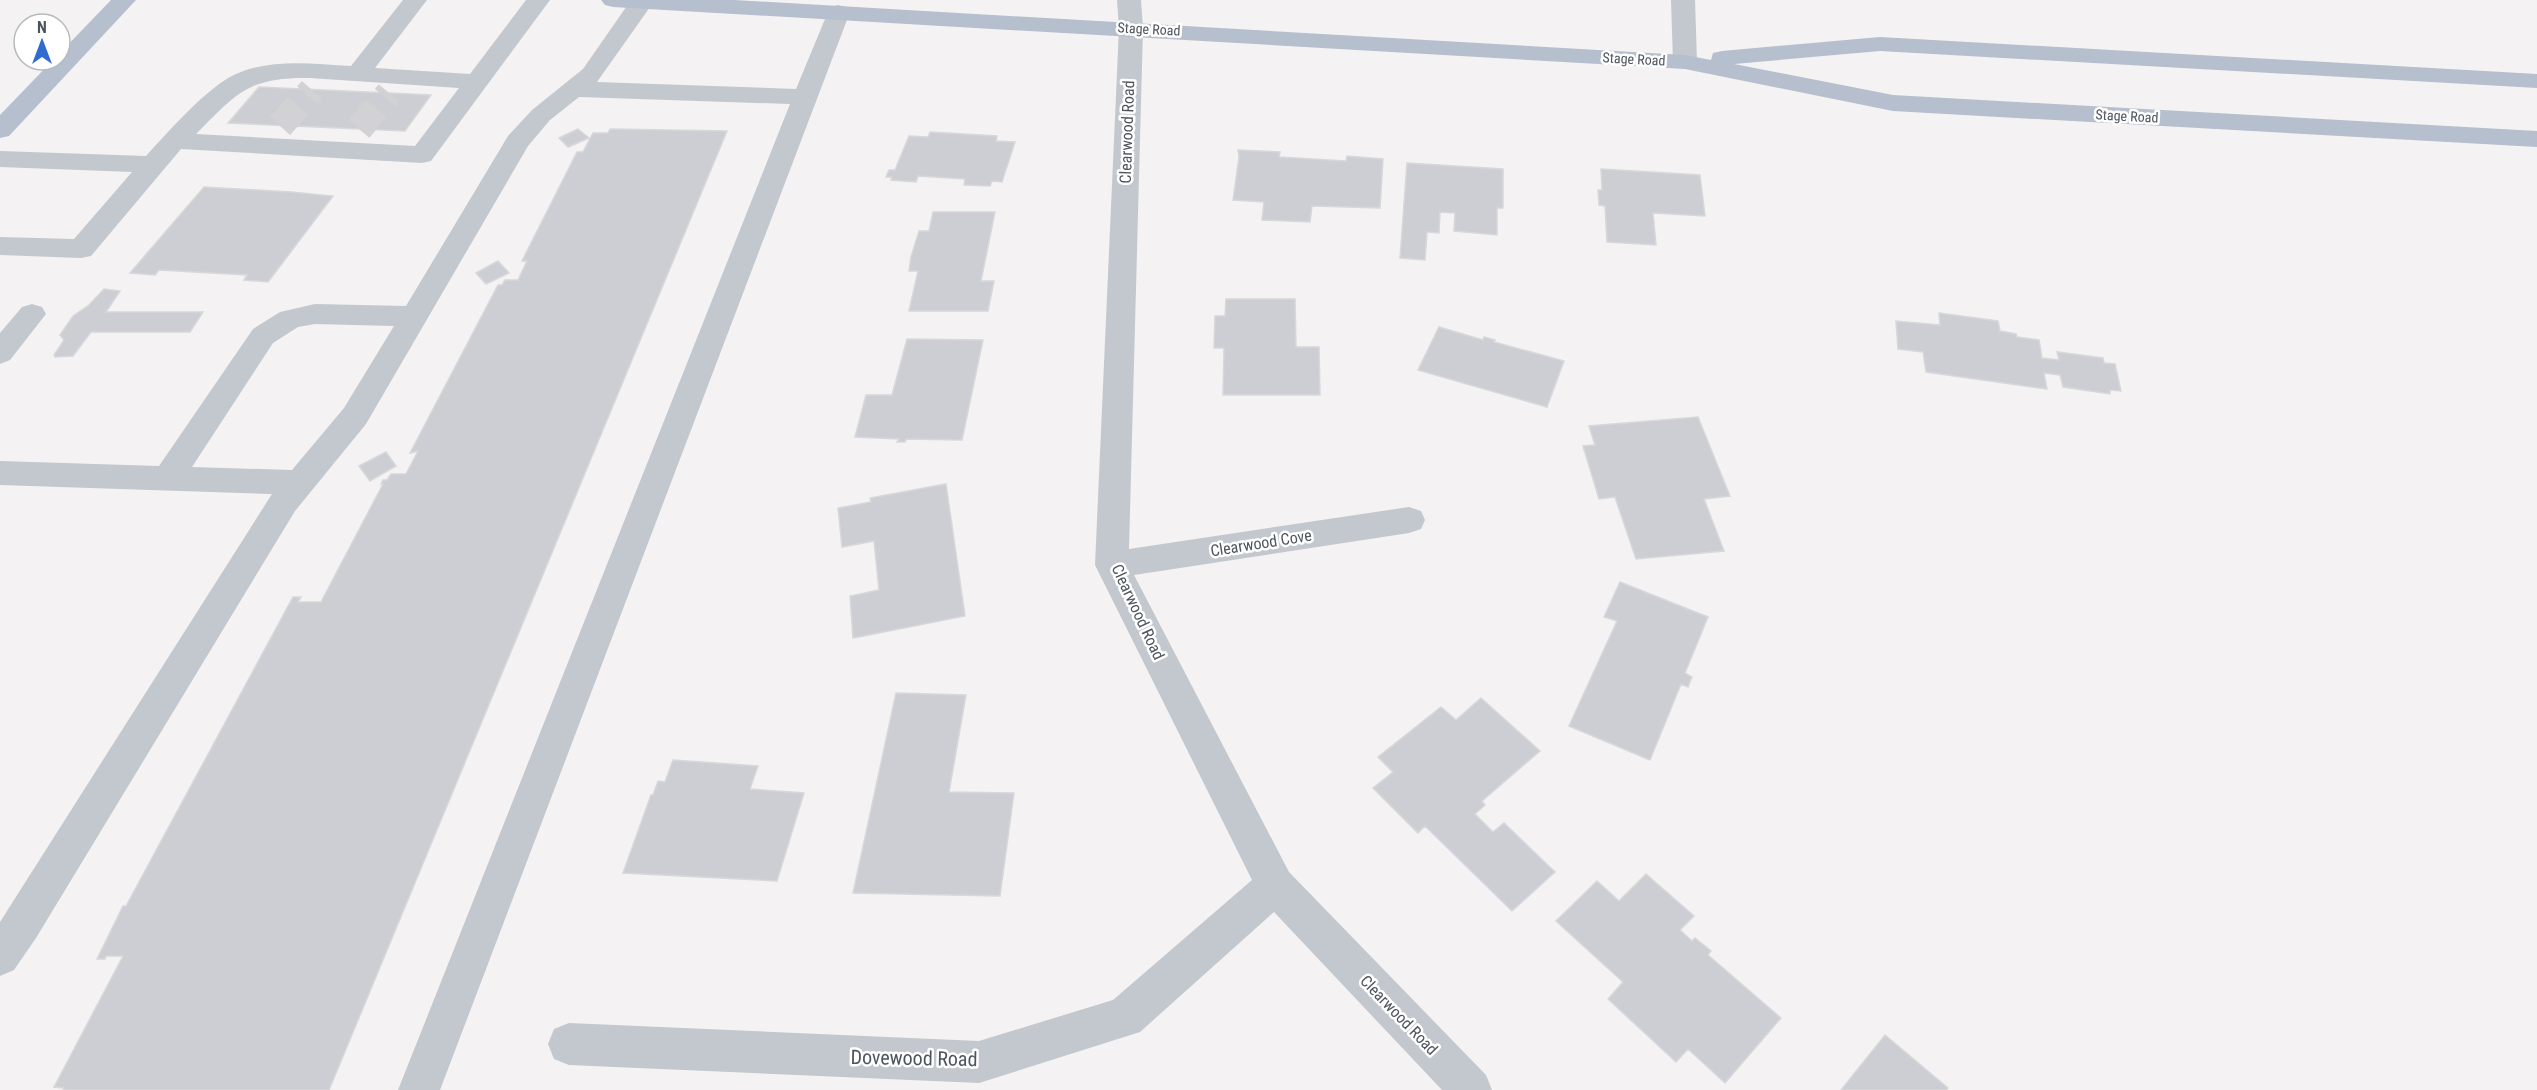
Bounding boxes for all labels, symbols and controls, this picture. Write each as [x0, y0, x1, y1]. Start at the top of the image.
north arrow [12, 12, 72, 72]
text: N [37, 18, 47, 37]
street label: Stage Road [1117, 19, 1181, 39]
street label: Stage Road [1602, 49, 1666, 69]
street label: Clearwood Road [1116, 80, 1138, 184]
street label: Stage Road [2095, 106, 2159, 126]
street label: Clearwood Cove [1209, 526, 1313, 560]
street label: Clearwood Road [1108, 561, 1168, 663]
street label: Clearwood Road [1356, 971, 1442, 1059]
street label: Dovewood Road [850, 1045, 978, 1071]

